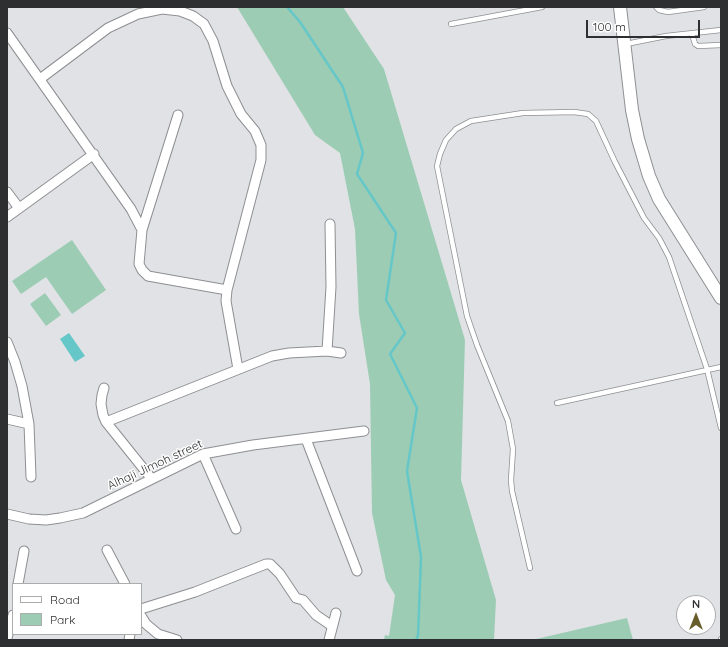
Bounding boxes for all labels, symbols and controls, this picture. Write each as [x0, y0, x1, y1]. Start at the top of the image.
scale bar [588, 12, 702, 38]
text: 100 m [593, 19, 626, 34]
street label: Alhaji Jimoh street [105, 437, 205, 493]
legend [12, 583, 142, 635]
text: Road [50, 592, 80, 607]
north arrow [676, 595, 716, 635]
text: N [692, 597, 700, 611]
text: Park [50, 612, 75, 627]

